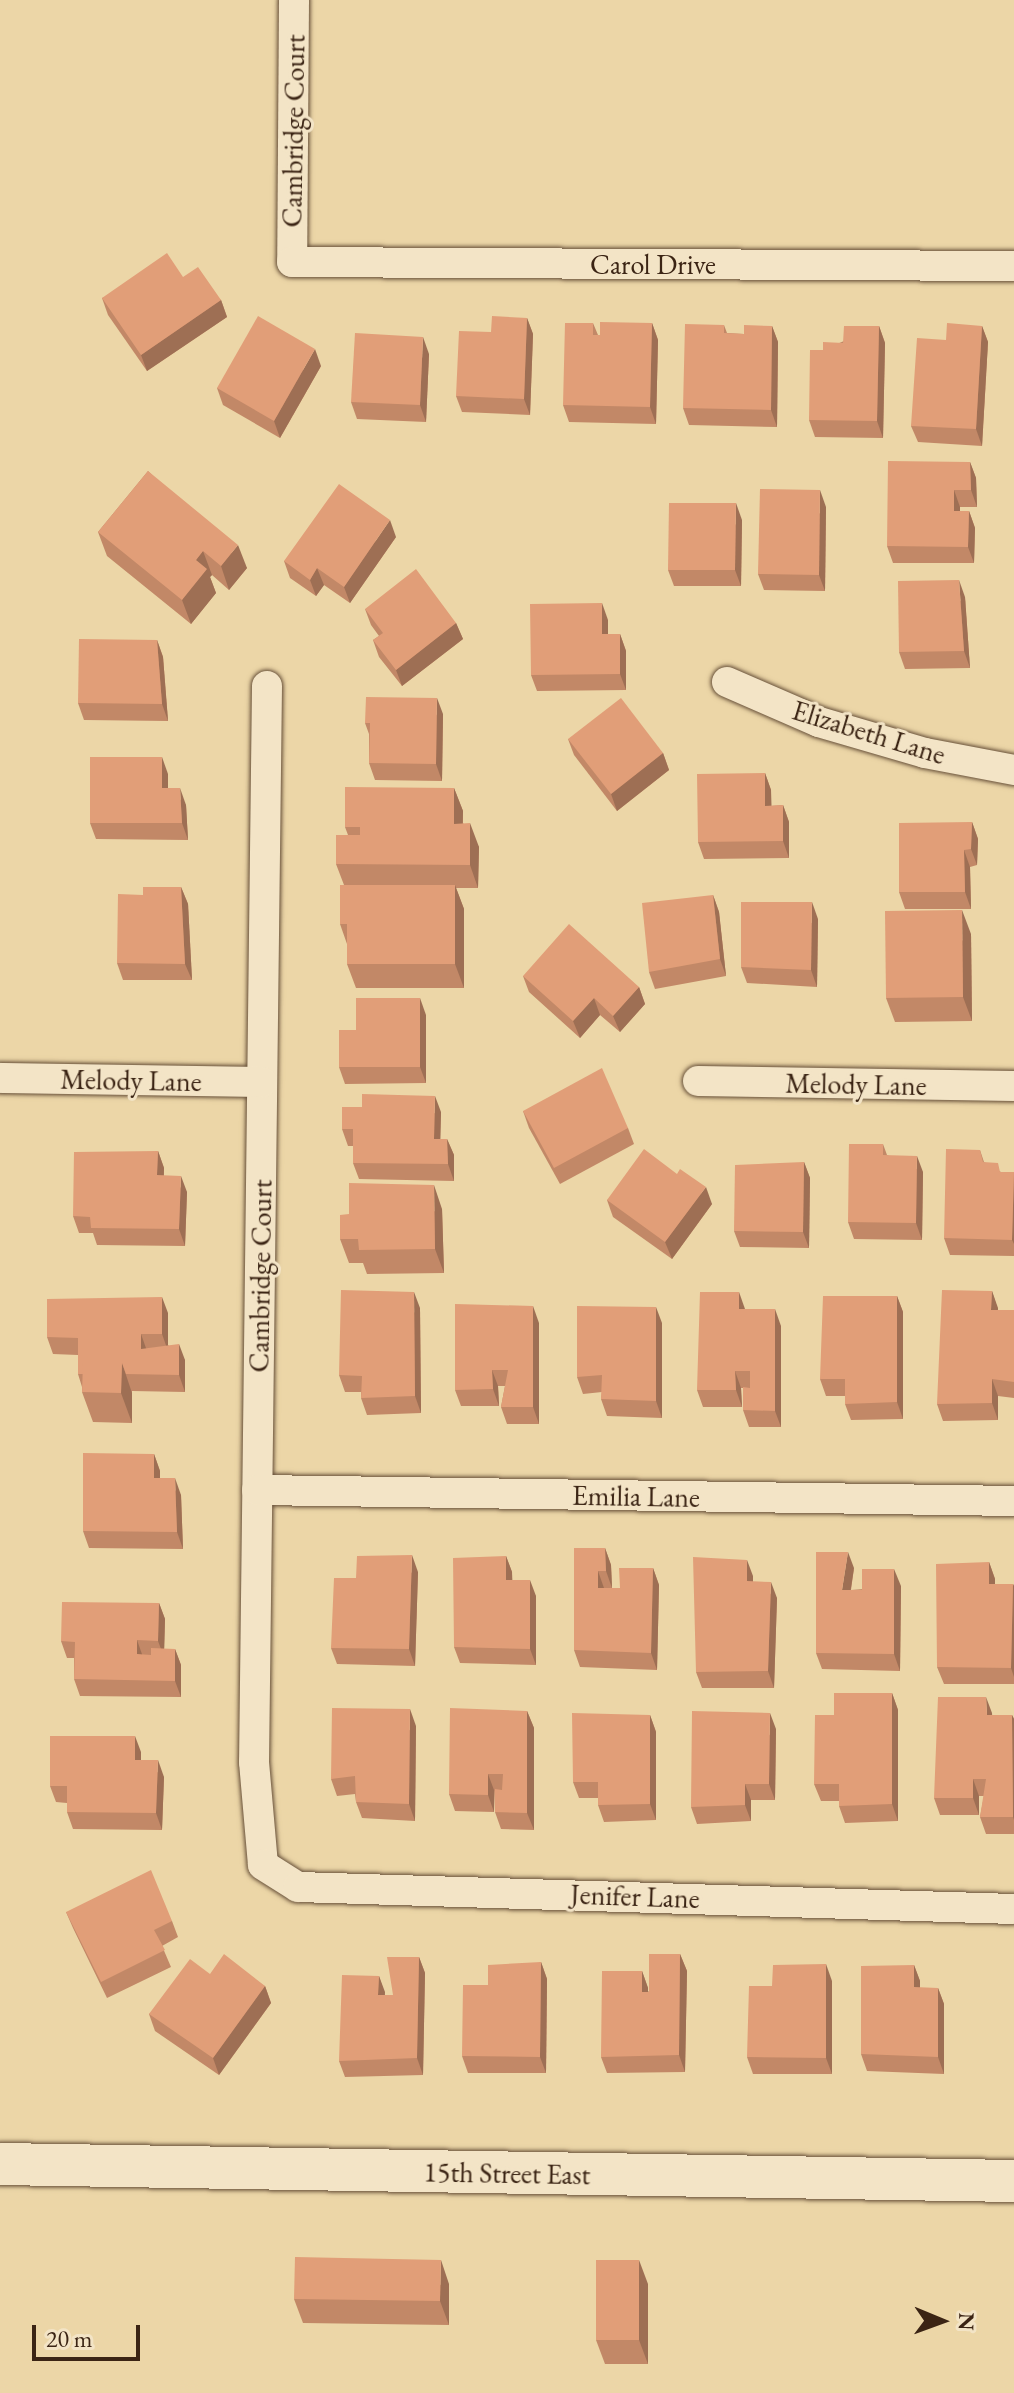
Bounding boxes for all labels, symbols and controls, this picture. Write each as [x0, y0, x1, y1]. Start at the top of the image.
street label: Cambridge Court [275, 34, 311, 228]
street label: Carol Drive [590, 247, 716, 281]
street label: Elizabeth Lane [788, 693, 950, 771]
street label: Melody Lane [60, 1062, 202, 1098]
street label: Melody Lane [785, 1066, 927, 1102]
street label: Cambridge Court [242, 1179, 278, 1373]
street label: Emilia Lane [572, 1478, 700, 1514]
street label: Jenifer Lane [570, 1877, 700, 1915]
street label: 15th Street East [423, 2155, 591, 2191]
north arrow [902, 2281, 982, 2361]
scale bar [36, 2309, 144, 2359]
text: N [952, 2312, 981, 2331]
text: 20 m [46, 2323, 93, 2354]

